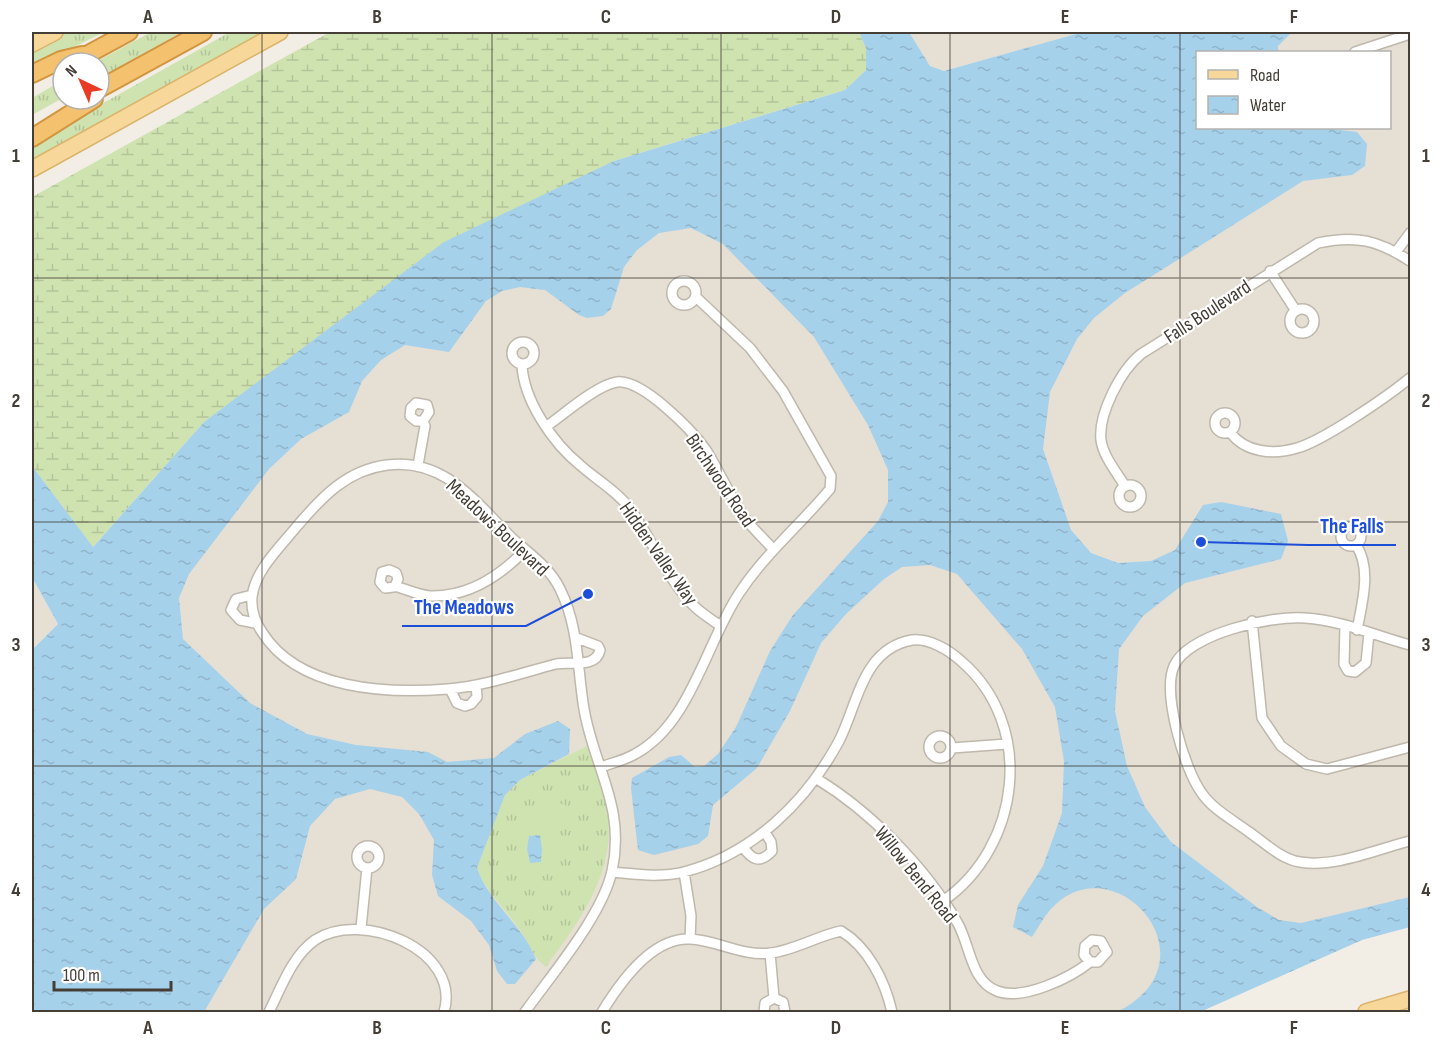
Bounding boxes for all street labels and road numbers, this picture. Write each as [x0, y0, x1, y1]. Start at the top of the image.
street label: Falls Boulevard [1160, 275, 1256, 349]
street label: Birchwood Road [680, 429, 760, 532]
street label: Meadows Boulevard [441, 474, 554, 581]
street label: Hidden Valley Way [614, 497, 703, 610]
street label: Willow Bend Road [869, 822, 961, 928]

